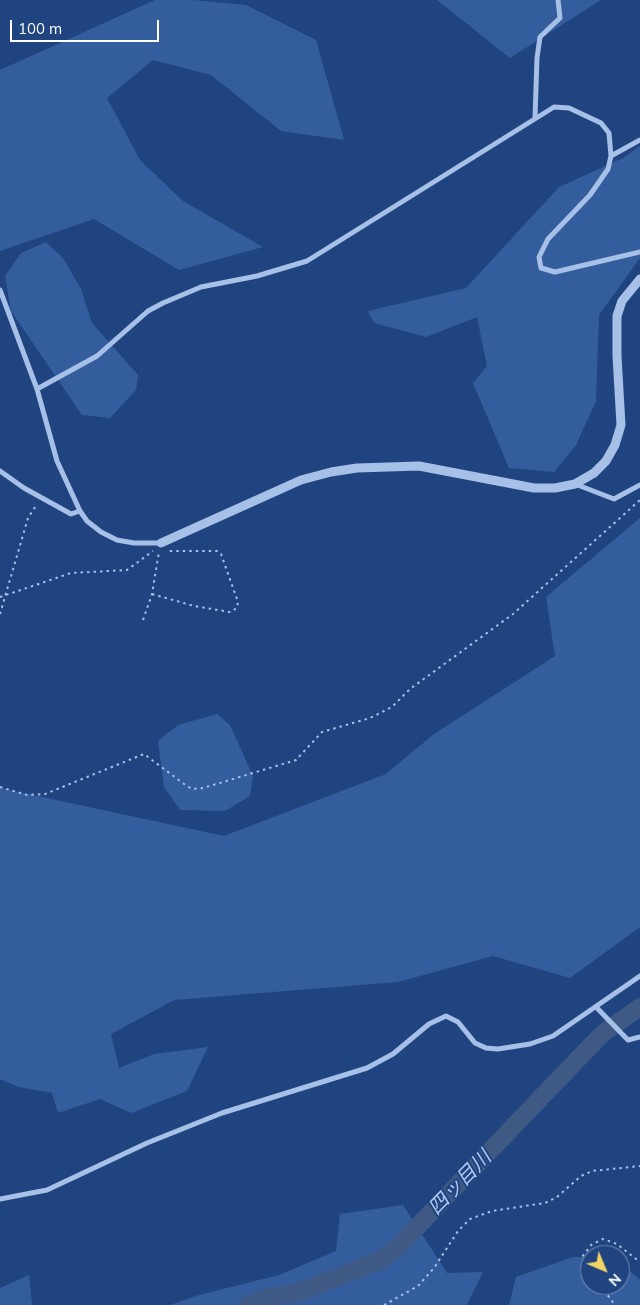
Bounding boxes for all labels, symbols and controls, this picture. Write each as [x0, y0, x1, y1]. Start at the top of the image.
scale bar [12, 10, 161, 42]
text: 100 m [18, 19, 62, 38]
water label: 四ッ目川 [424, 1146, 496, 1220]
north arrow [580, 1245, 630, 1295]
text: N [605, 1270, 625, 1290]

